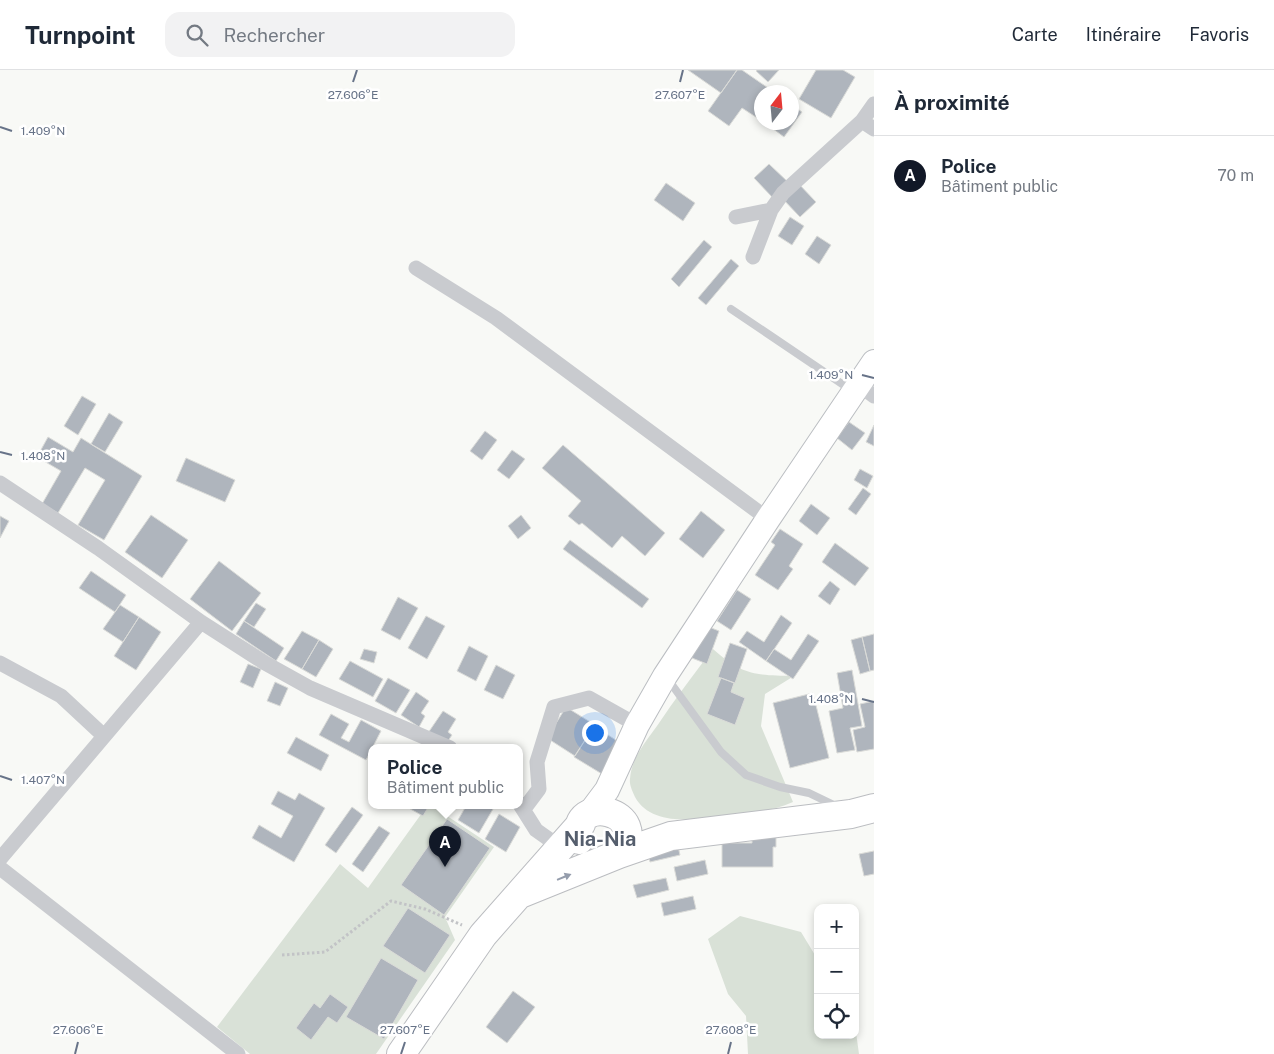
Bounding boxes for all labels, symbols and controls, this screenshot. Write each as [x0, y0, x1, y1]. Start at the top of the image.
search box [165, 12, 515, 57]
text: Turnpoint [25, 21, 135, 49]
icon: search [183, 21, 211, 49]
text: Rechercher [223, 24, 325, 46]
text: Carte [1012, 24, 1058, 45]
text: Itinéraire [1086, 24, 1161, 45]
text: Favoris [1189, 24, 1249, 45]
north arrow [754, 85, 799, 130]
text: 27.606°E [328, 88, 378, 102]
text: 27.607°E [655, 88, 705, 102]
text: À proximité [894, 90, 1010, 115]
text: 1.409°N [21, 124, 65, 138]
text: Police [941, 155, 997, 177]
text: A [904, 166, 916, 185]
text: 70 m [1217, 166, 1254, 185]
text: Bâtiment public [941, 177, 1058, 196]
text: 1.409°N [809, 368, 853, 382]
text: 1.408°N [21, 449, 65, 463]
text: 1.408°N [809, 692, 853, 706]
your location [582, 720, 608, 746]
popup [368, 744, 523, 809]
text: Police [387, 756, 442, 778]
text: 1.407°N [21, 773, 65, 787]
text: Bâtiment public [387, 778, 504, 797]
pin: A [429, 826, 461, 867]
district label: Nia-Nia [564, 827, 636, 851]
one-way arrow [557, 872, 571, 880]
map controls [814, 904, 859, 1039]
button: + [814, 904, 859, 949]
button: − [814, 949, 859, 994]
button: locate [814, 994, 859, 1039]
text: 27.606°E [53, 1023, 103, 1037]
text: 27.607°E [380, 1023, 430, 1037]
text: 27.608°E [705, 1023, 757, 1037]

